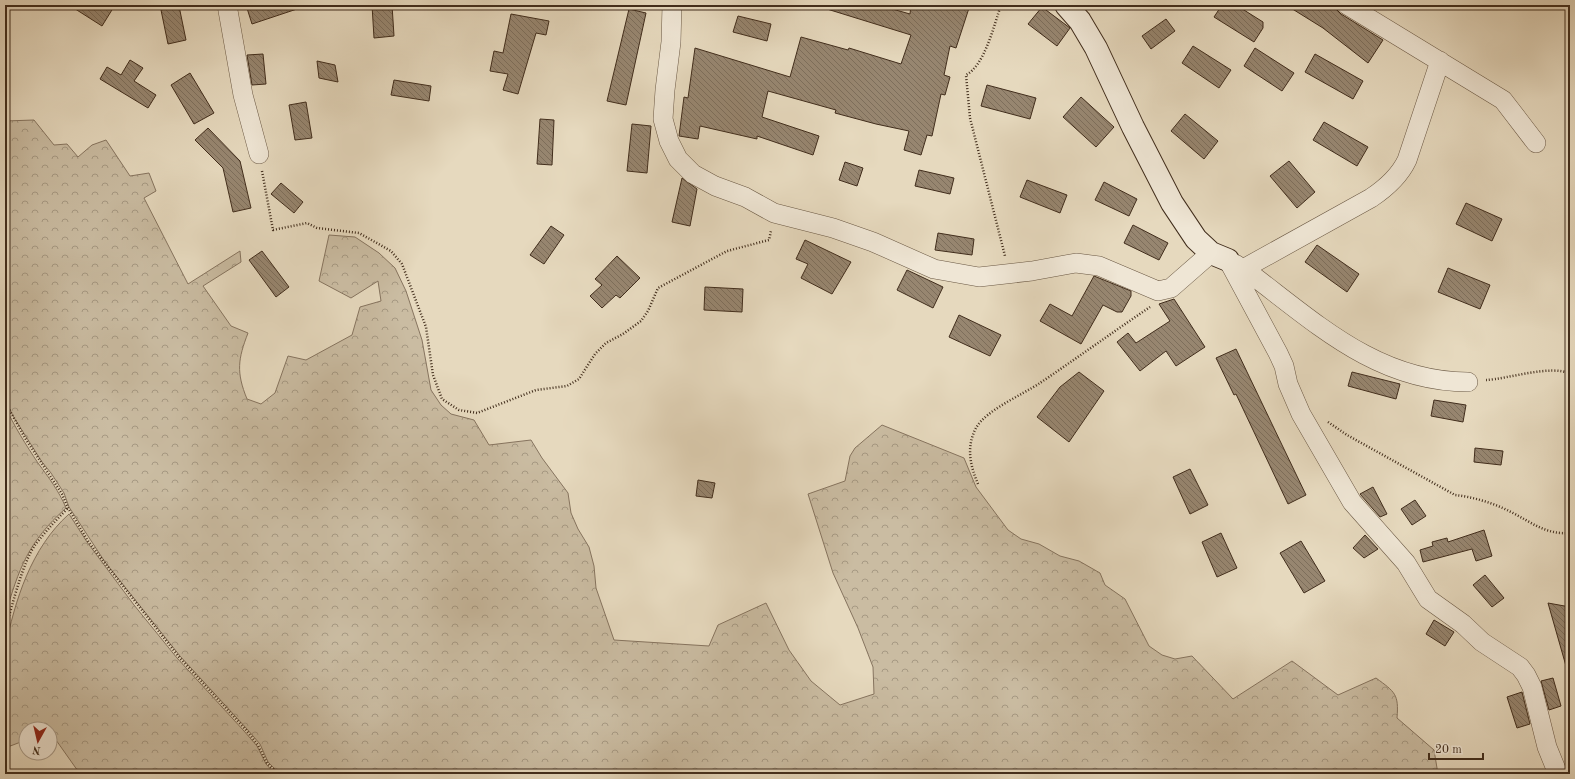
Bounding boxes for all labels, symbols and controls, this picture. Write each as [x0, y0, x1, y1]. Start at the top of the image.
north arrow [18, 721, 58, 761]
scale bar [1429, 735, 1483, 761]
text: N [31, 743, 42, 755]
text: 20 m [1435, 744, 1462, 756]

